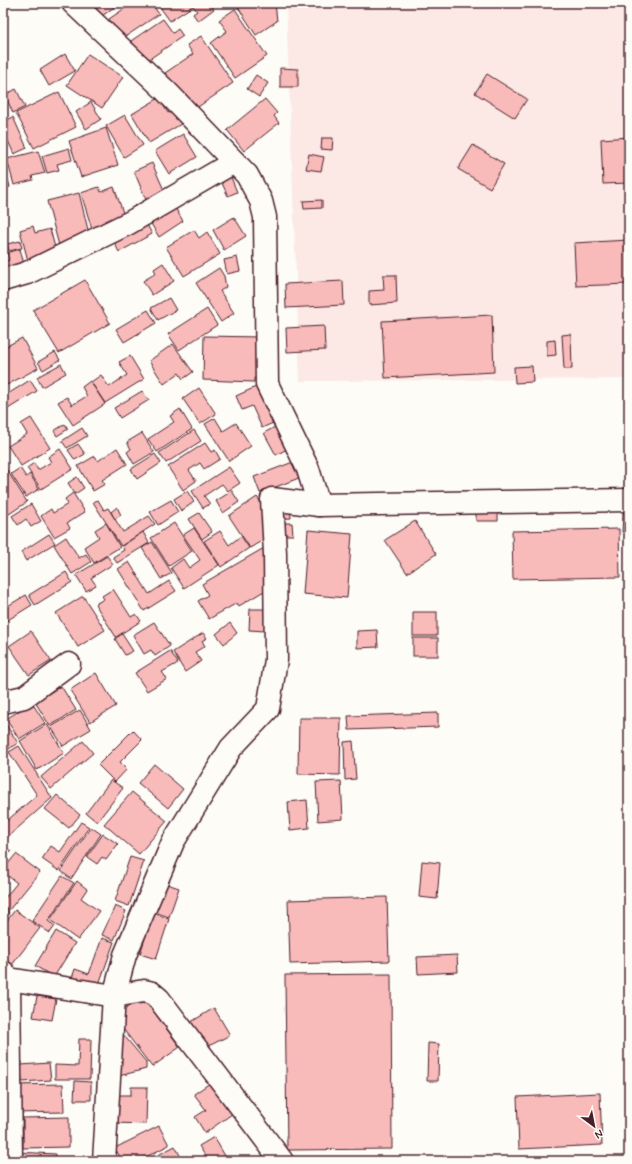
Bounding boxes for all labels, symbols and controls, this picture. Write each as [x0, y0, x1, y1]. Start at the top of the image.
north arrow [574, 1106, 614, 1146]
text: N [592, 1126, 606, 1142]

